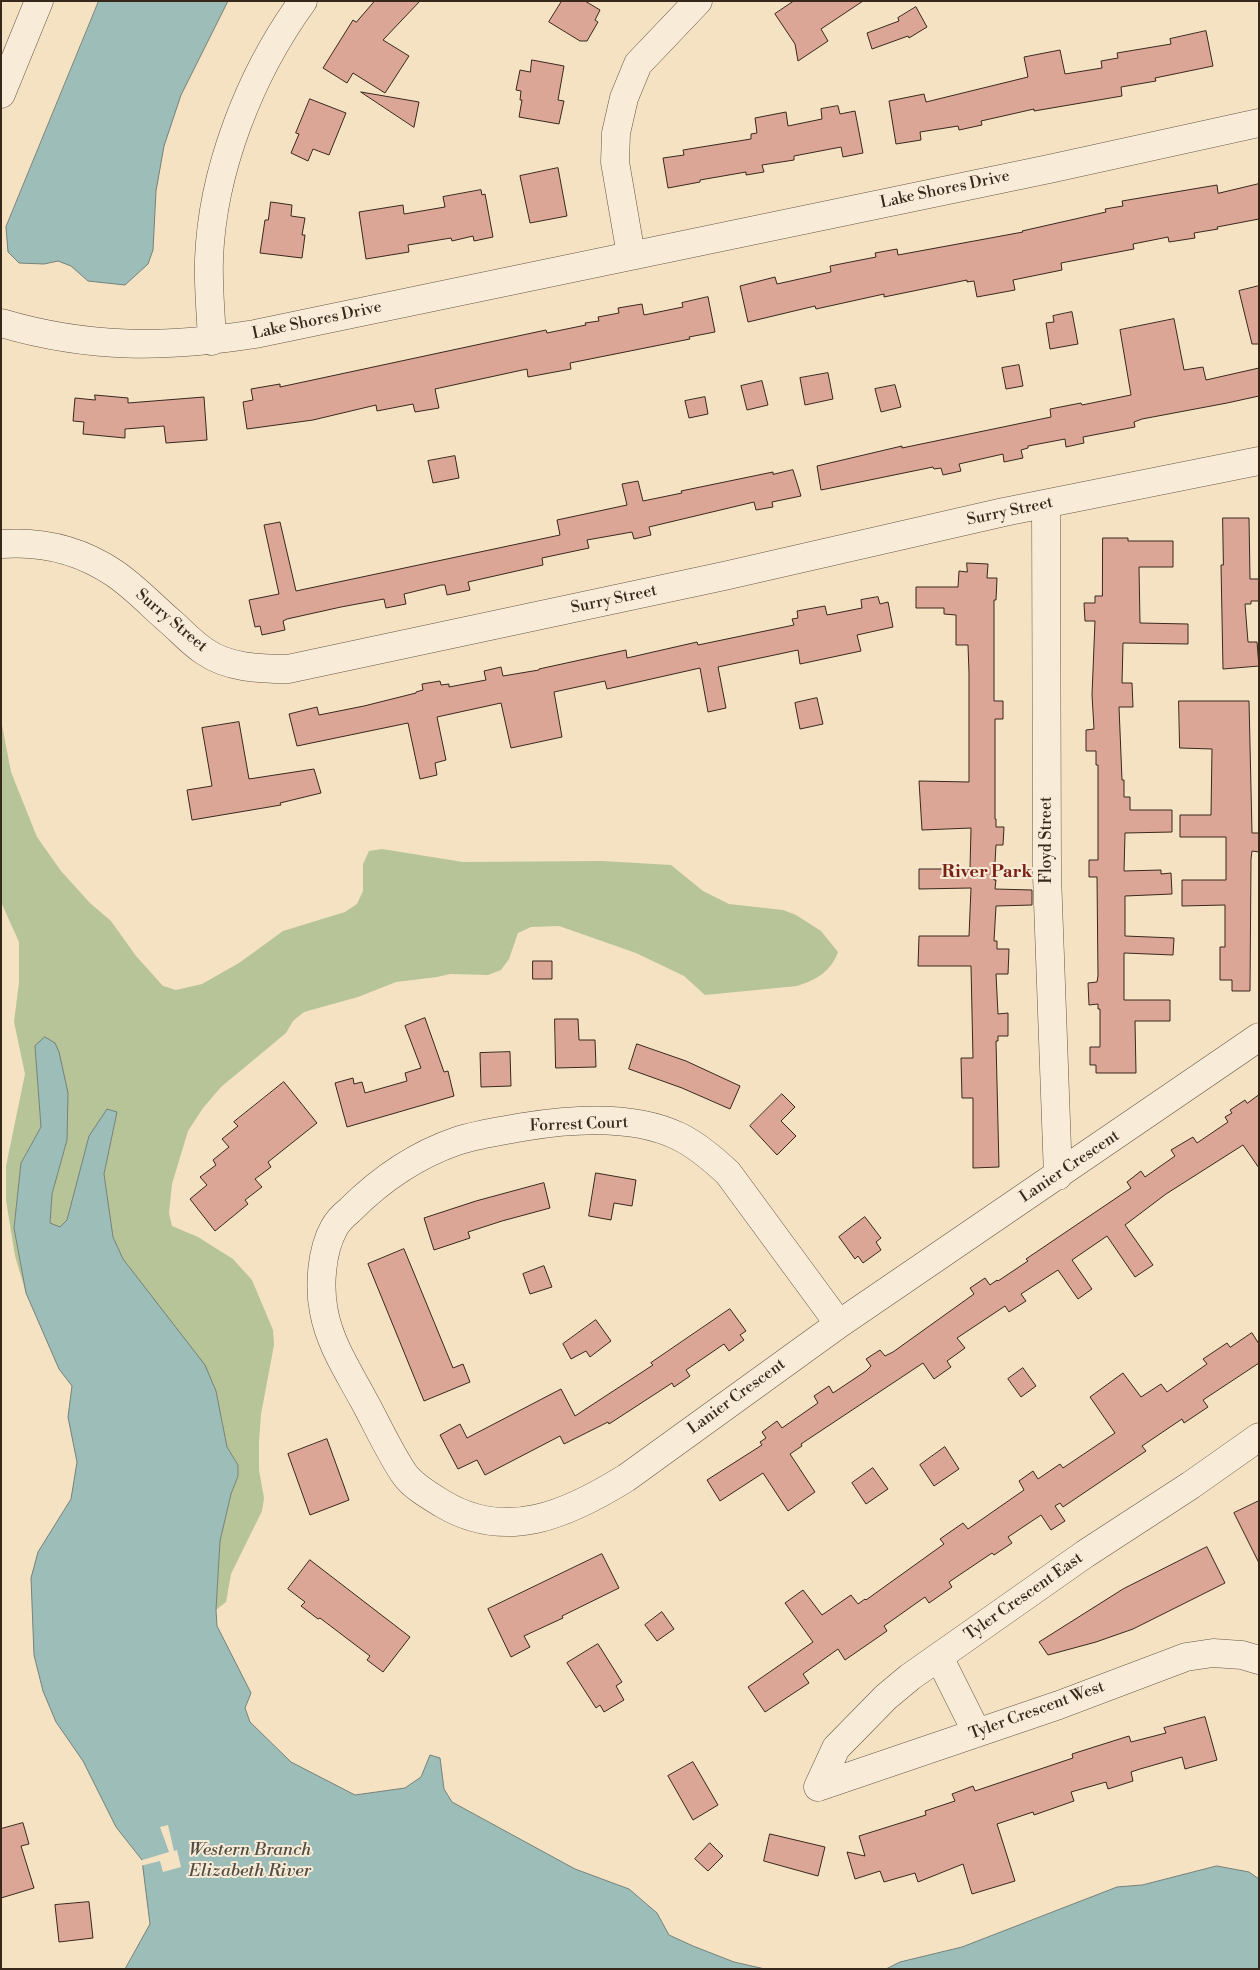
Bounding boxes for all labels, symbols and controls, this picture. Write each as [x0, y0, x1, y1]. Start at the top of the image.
street label: Lake Shores Drive [878, 167, 1012, 213]
street label: Lake Shores Drive [250, 298, 384, 344]
street label: Surry Street [965, 494, 1055, 530]
street label: Surry Street [569, 582, 659, 618]
street label: Surry Street [131, 586, 211, 656]
street label: Floyd Street [1037, 796, 1057, 884]
district label: River Park [942, 862, 1032, 884]
street label: Forrest Court [529, 1114, 629, 1136]
street label: Lanier Crescent [1017, 1127, 1123, 1207]
street label: Lanier Crescent [684, 1355, 790, 1439]
street label: Tyler Crescent East [961, 1549, 1087, 1645]
street label: Tyler Crescent West [967, 1678, 1107, 1744]
water label: Western Branch Elizabeth River [189, 1840, 311, 1882]

